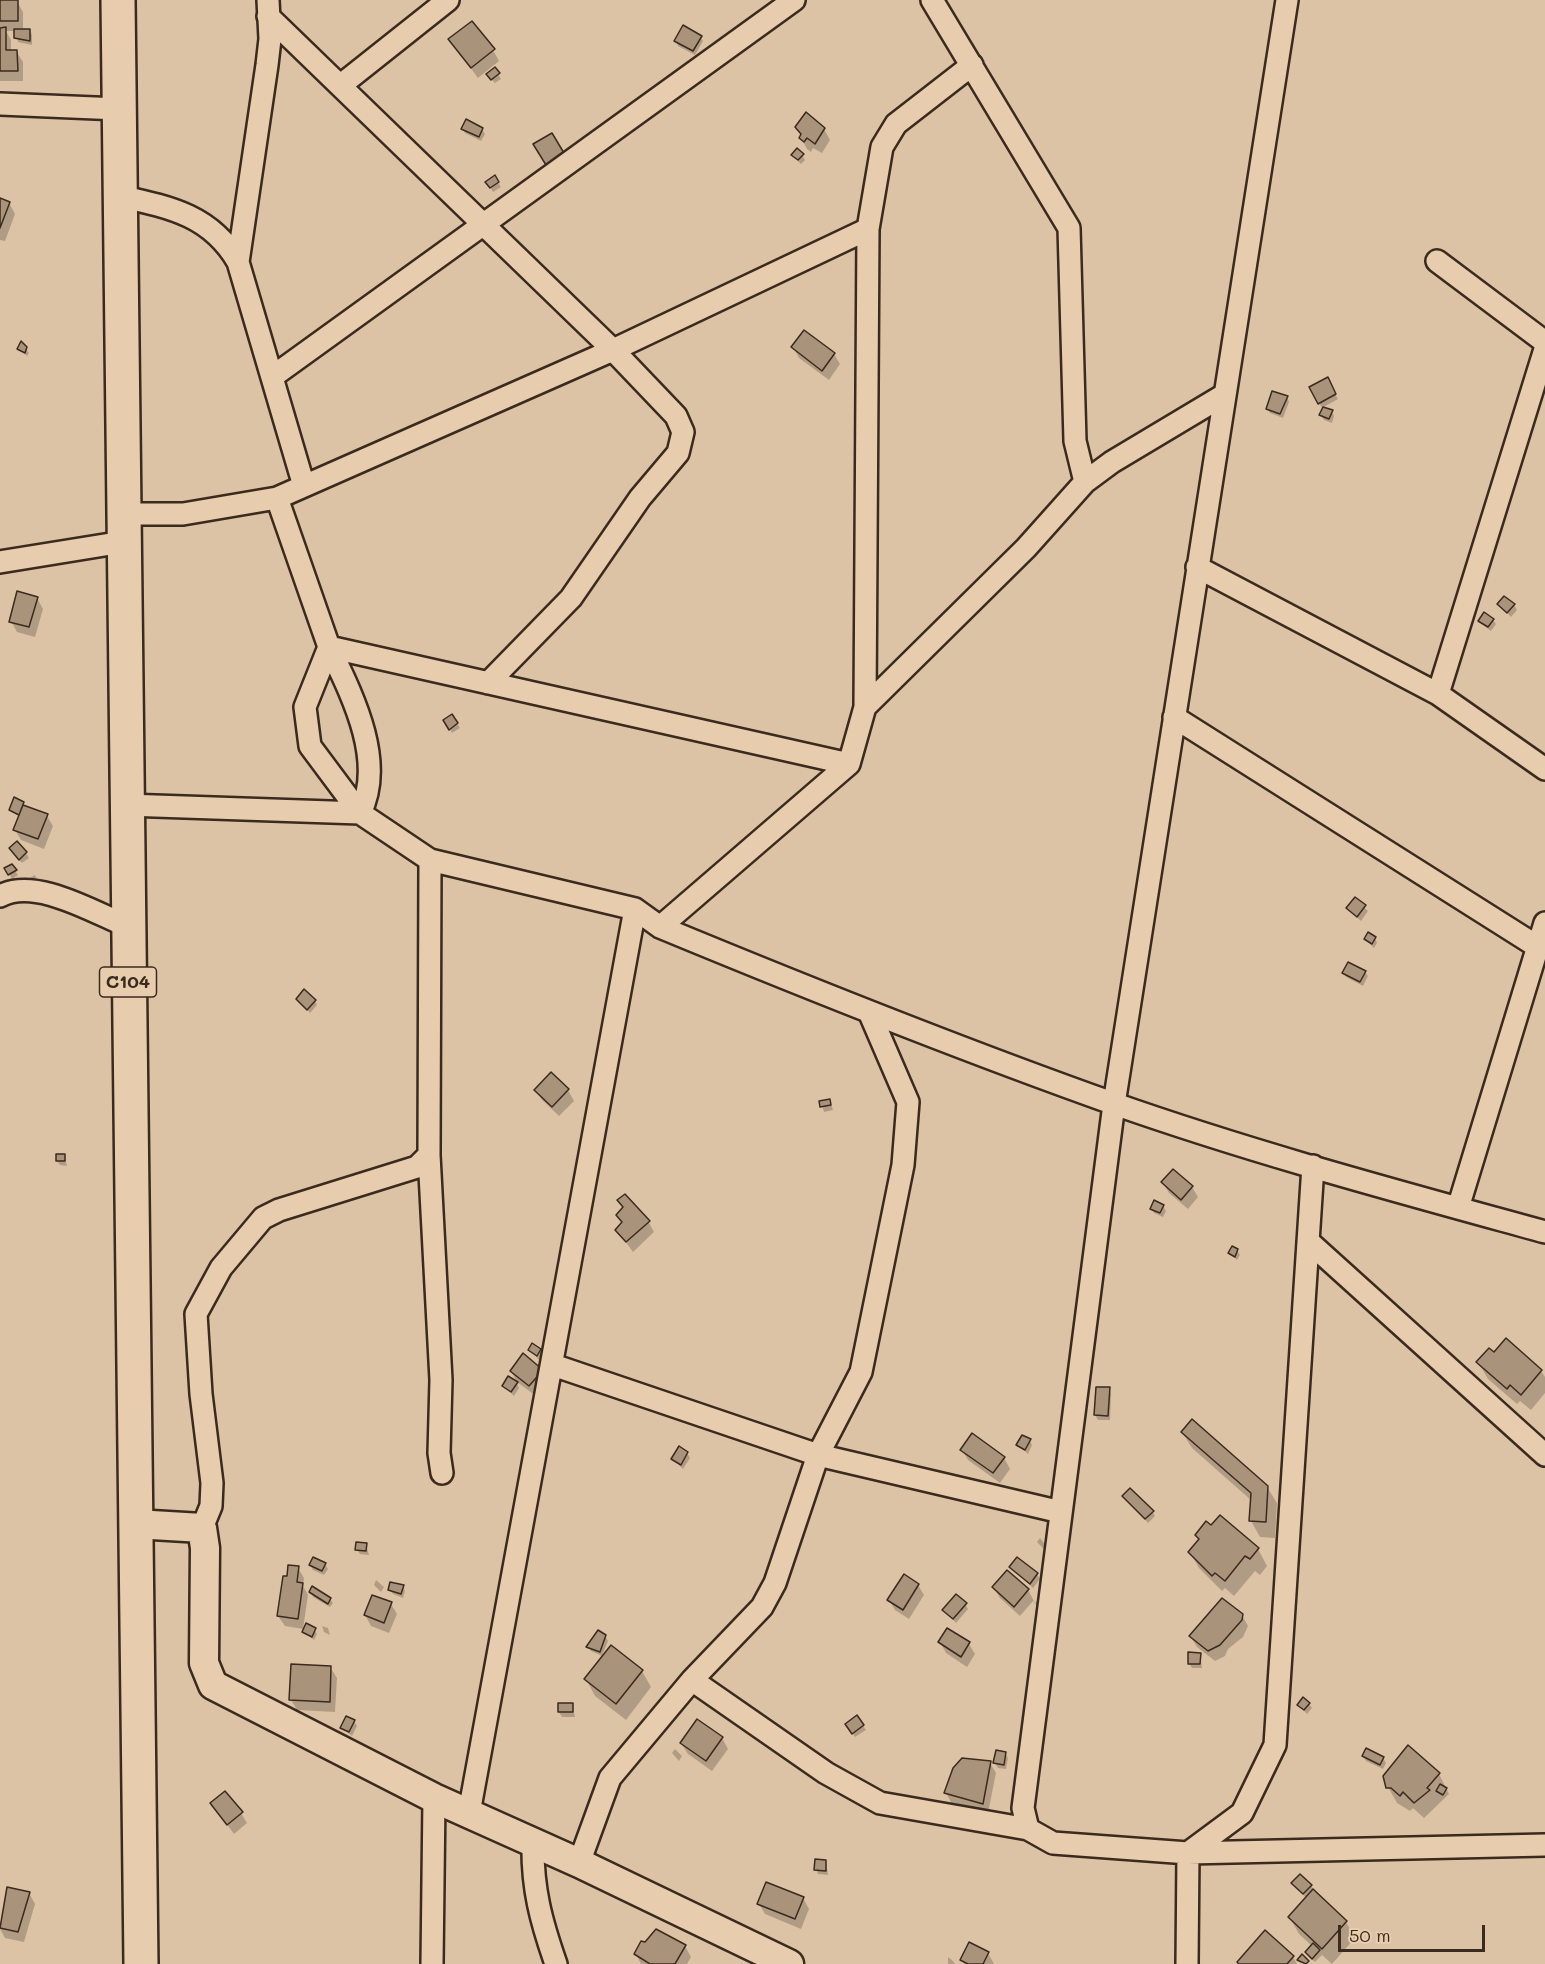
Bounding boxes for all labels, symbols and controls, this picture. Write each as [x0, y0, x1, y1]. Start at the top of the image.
road number: C104 [100, 967, 156, 997]
scale bar [1341, 1913, 1488, 1951]
text: 50 m [1349, 1923, 1391, 1947]

